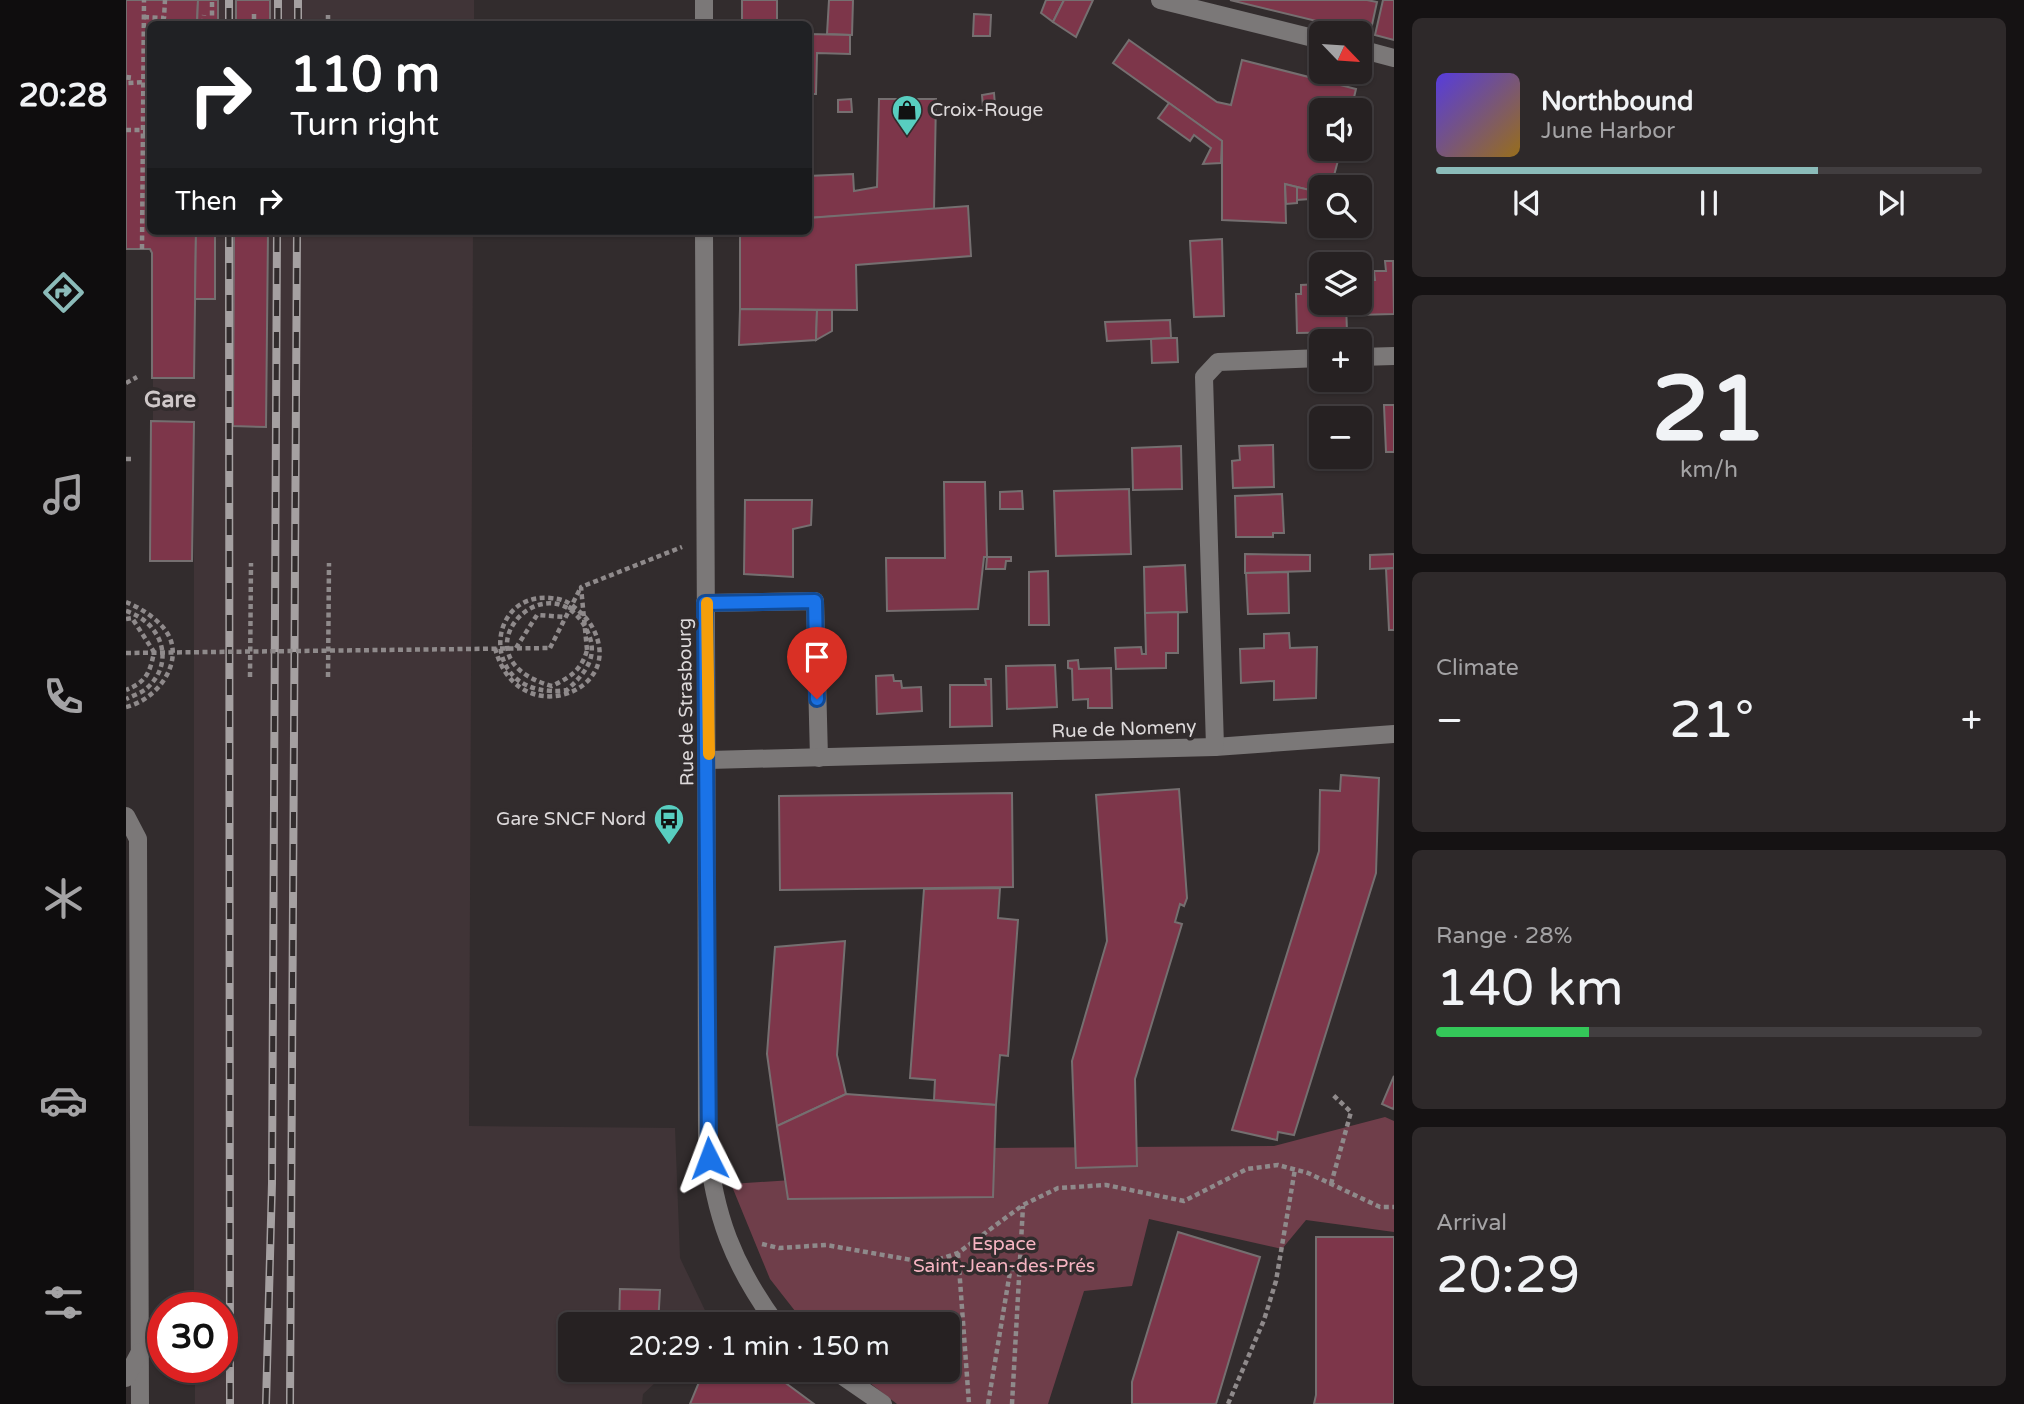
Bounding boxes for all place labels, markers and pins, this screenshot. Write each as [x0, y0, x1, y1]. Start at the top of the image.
shop icon: Croix-Rouge [890, 93, 924, 137]
place label: Croix-Rouge [930, 99, 1043, 121]
pin [787, 627, 847, 699]
bus stop icon: Gare SNCF Nord [652, 802, 686, 846]
place label: Gare SNCF Nord [496, 808, 646, 830]

